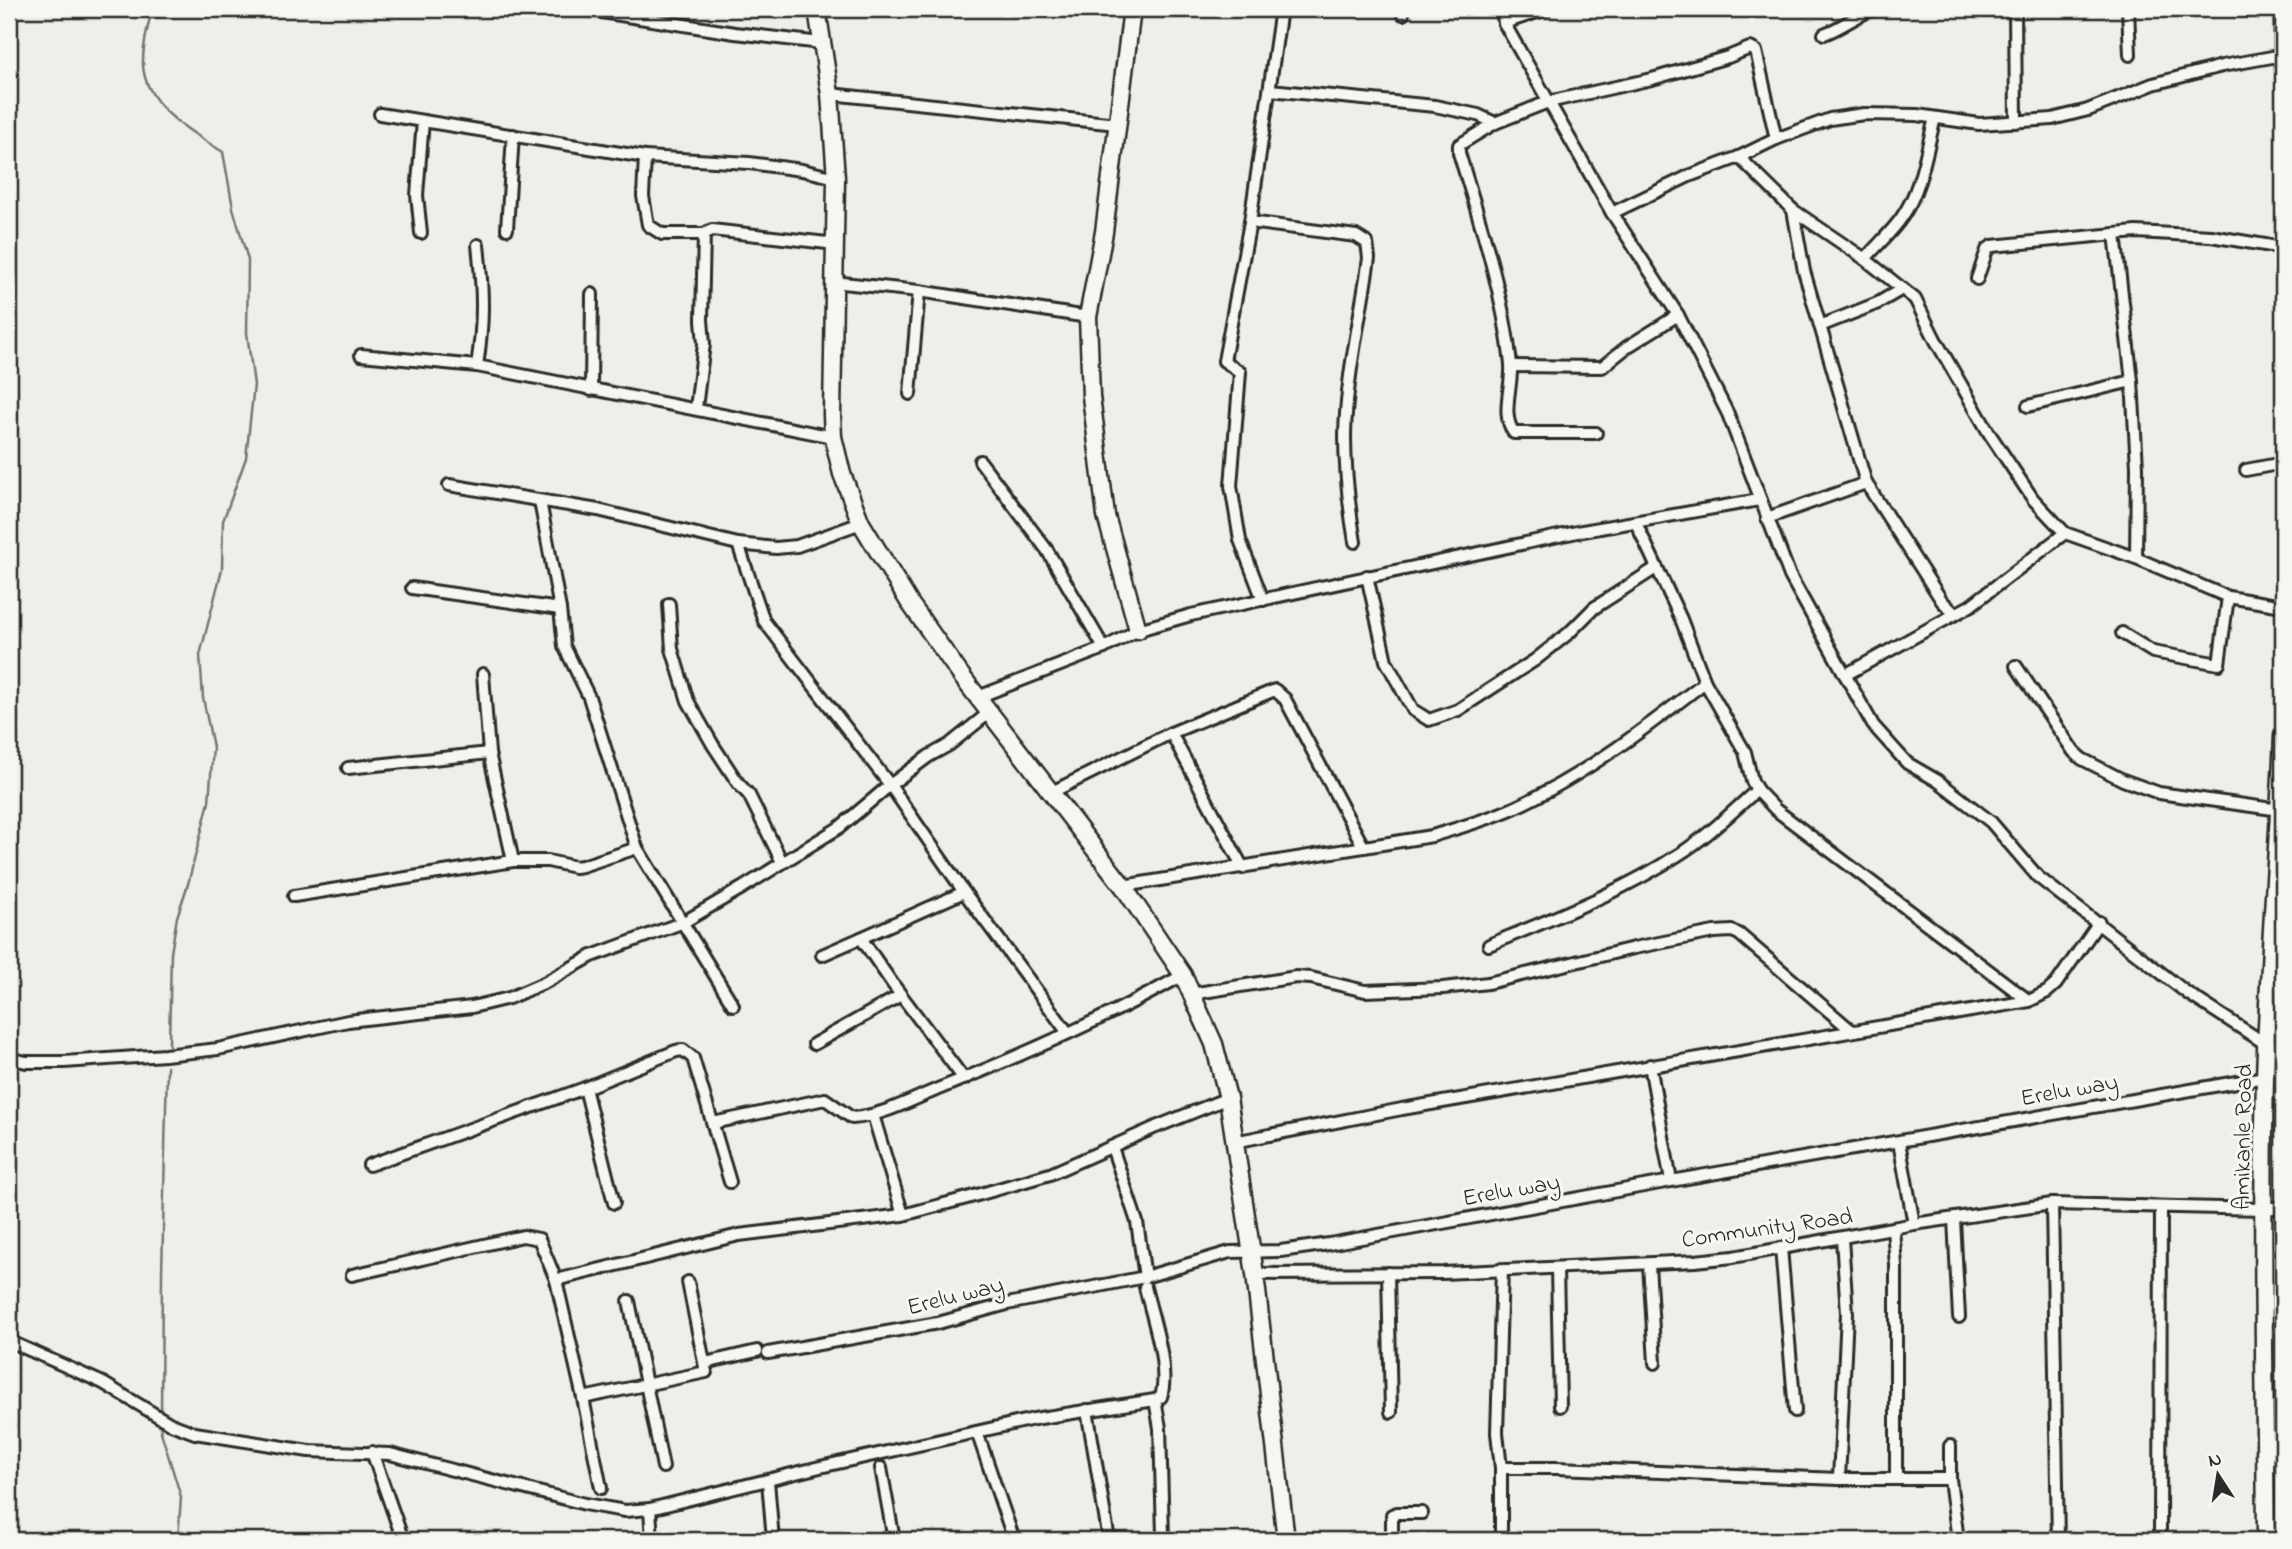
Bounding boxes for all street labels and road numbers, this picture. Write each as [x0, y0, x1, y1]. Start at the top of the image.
street label: Amikanle Road [2226, 1063, 2263, 1210]
street label: Erelu way [2018, 1066, 2121, 1118]
street label: Erelu way [1460, 1166, 1563, 1218]
street label: Community Road [1680, 1200, 1856, 1260]
street label: Erelu way [904, 1269, 1008, 1327]

